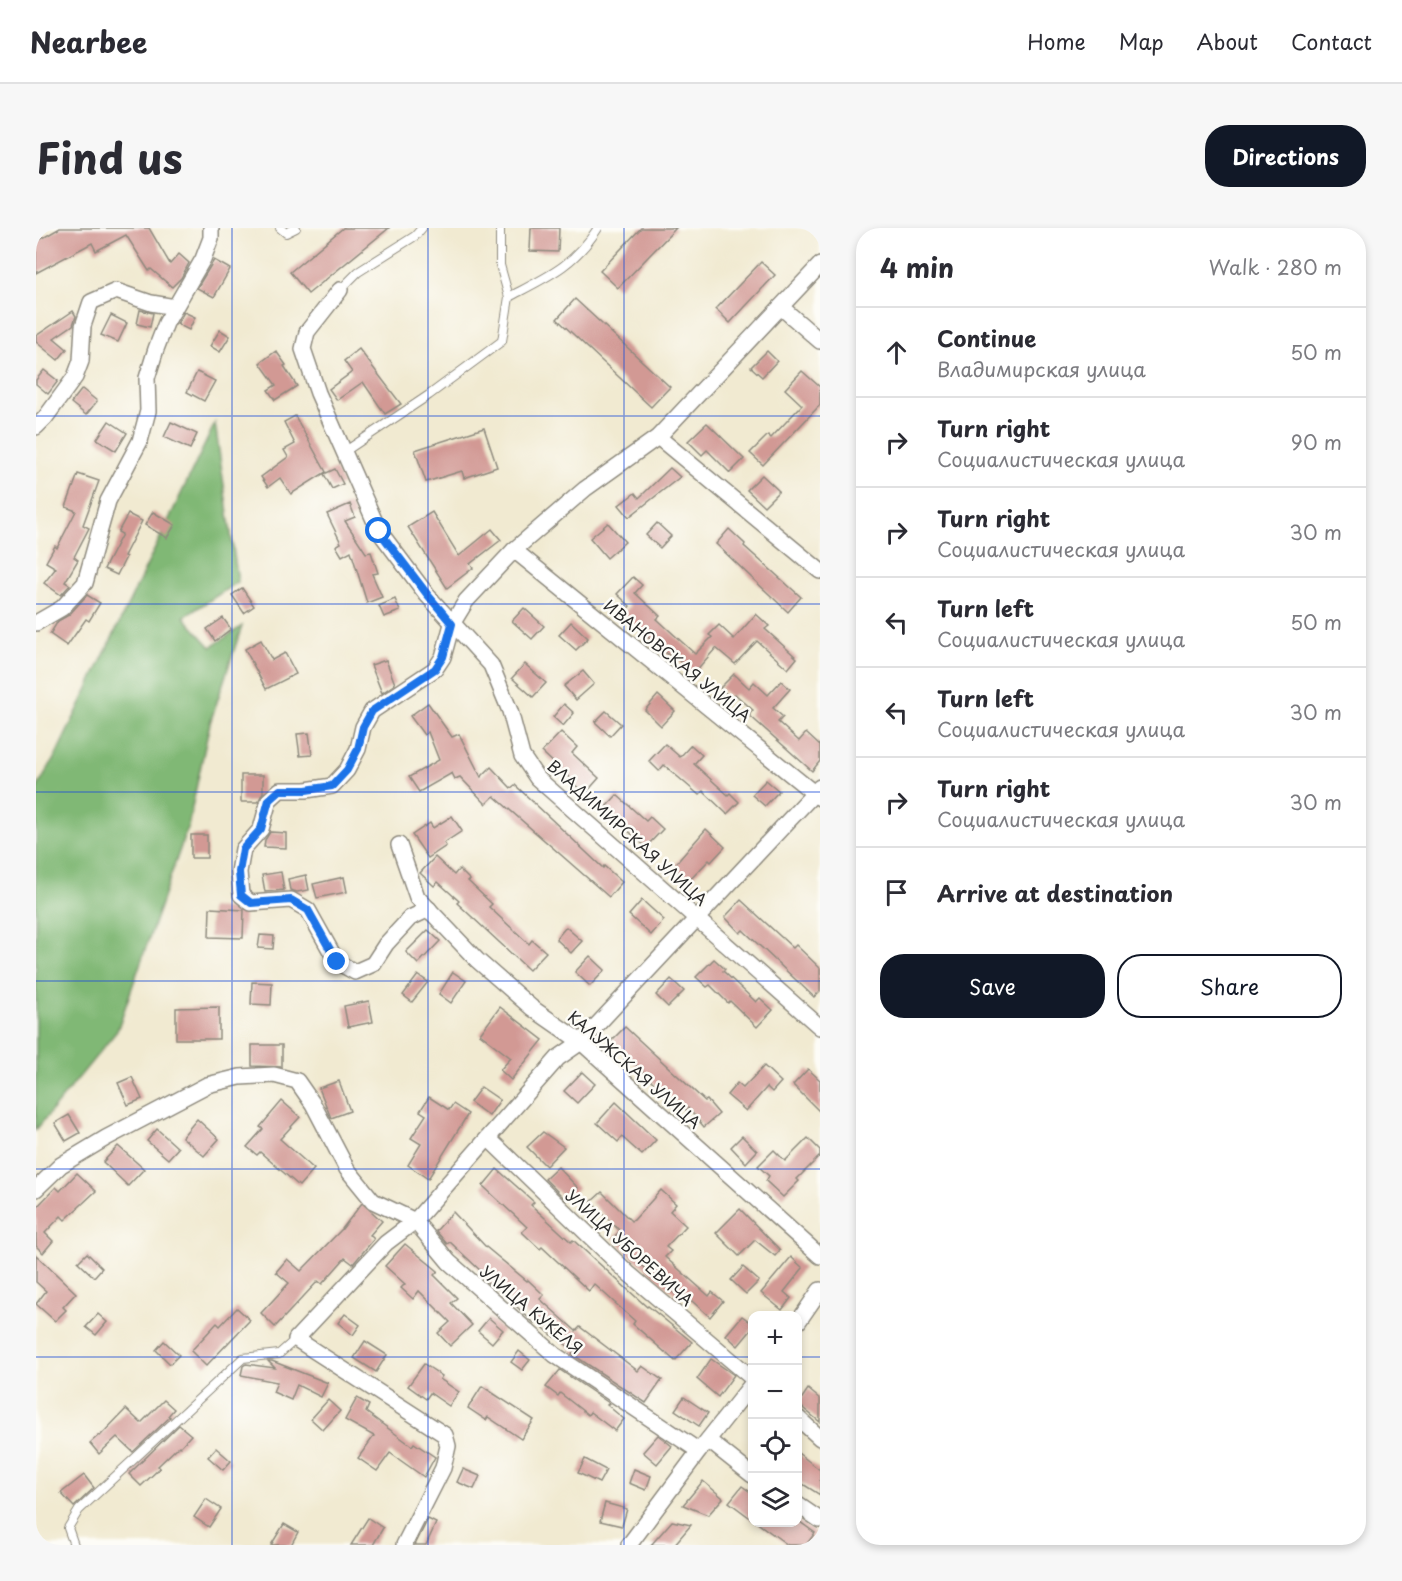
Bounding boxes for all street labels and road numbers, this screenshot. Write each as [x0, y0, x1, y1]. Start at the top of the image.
street label: ИВАНОВСКАЯ УЛИЦА [599, 593, 757, 727]
street label: ВЛАДИМИРСКАЯ УЛИЦА [543, 753, 713, 911]
street label: КАЛУЖСКАЯ УЛИЦА [563, 1004, 707, 1134]
street label: УЛИЦА УБОРЕВИЧА [561, 1183, 699, 1311]
street label: УЛИЦА КУКЕЛЯ [476, 1259, 588, 1359]

